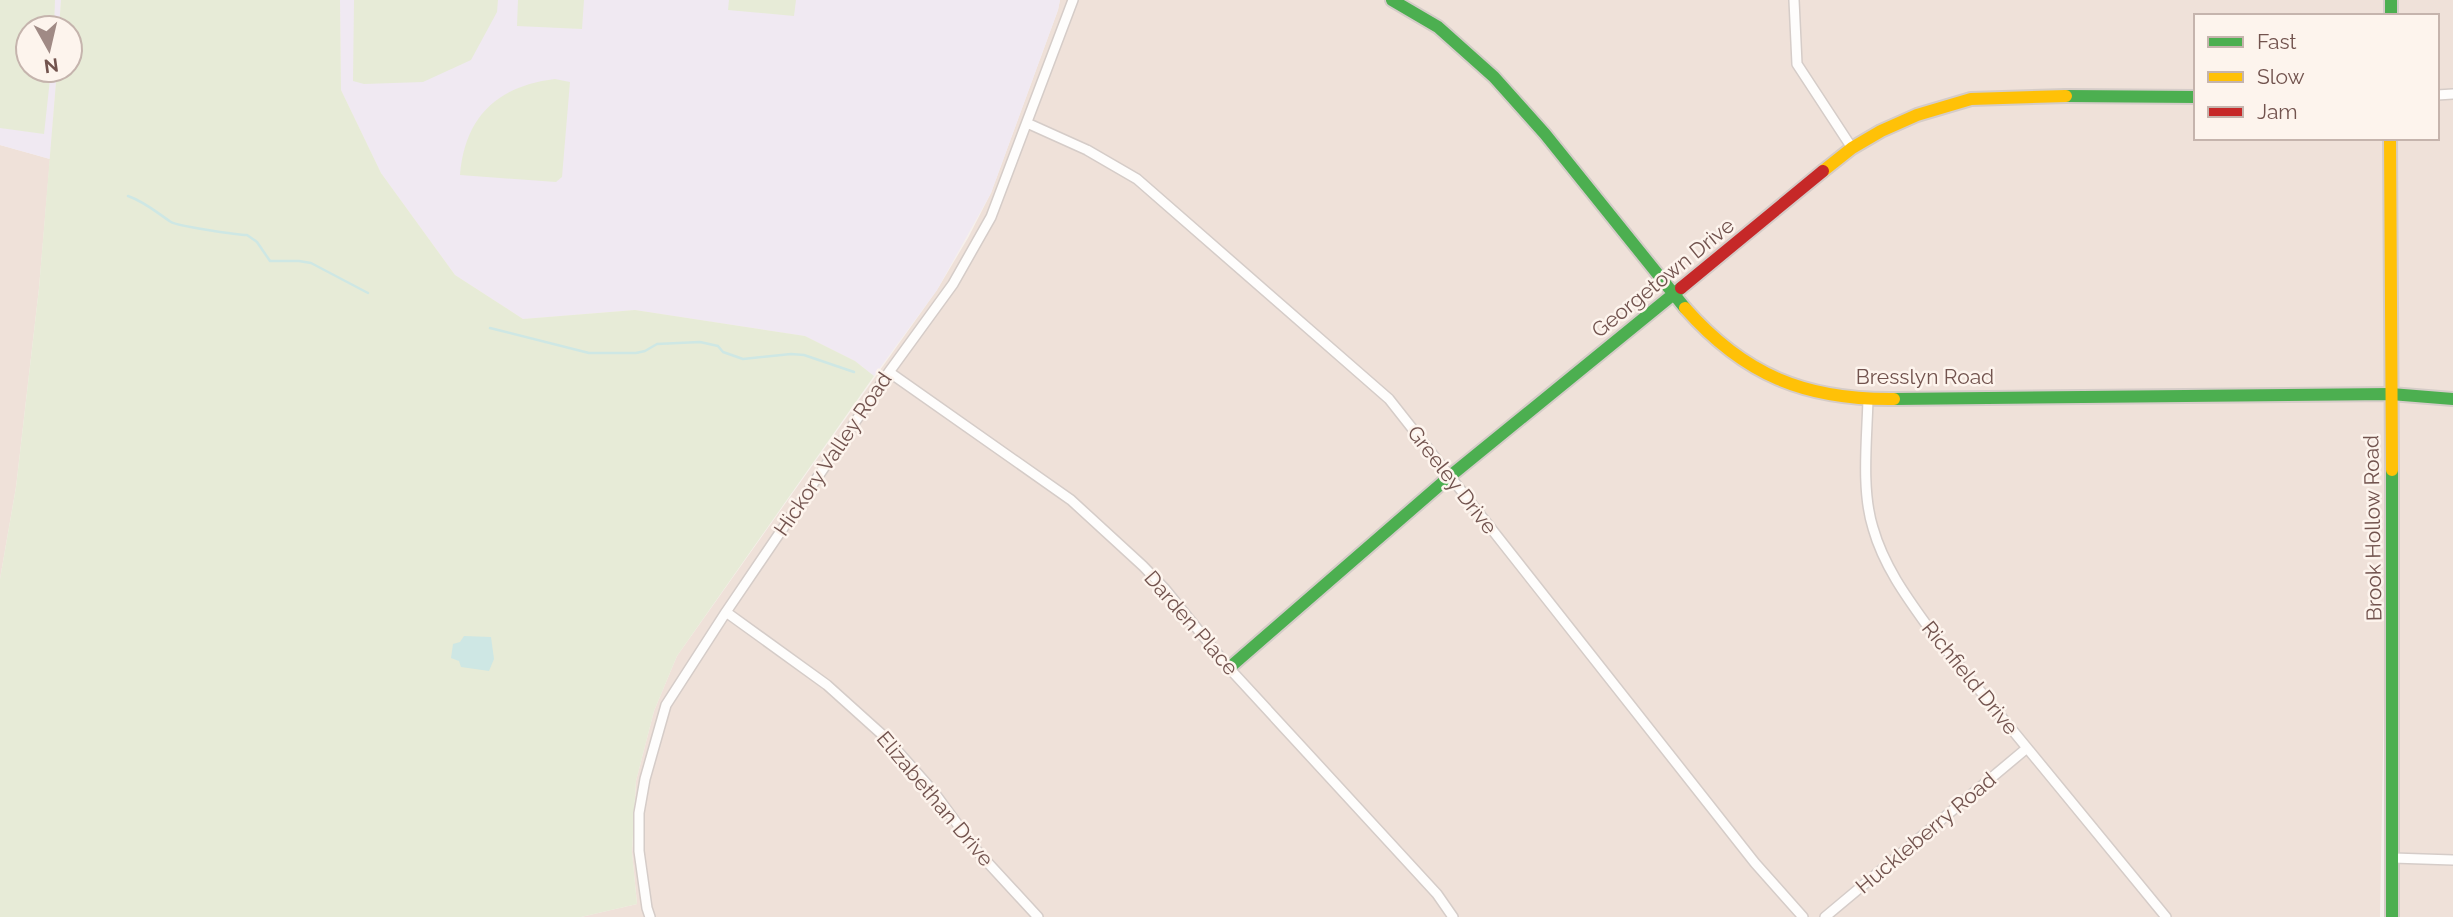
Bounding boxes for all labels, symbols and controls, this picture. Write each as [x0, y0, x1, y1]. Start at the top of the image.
north arrow [14, 14, 84, 84]
legend [2194, 14, 2439, 140]
text: Fast [2257, 29, 2297, 54]
text: N [43, 54, 60, 78]
text: Slow [2257, 64, 2305, 89]
text: Jam [2257, 99, 2298, 124]
street label: Georgetown Drive [1586, 213, 1739, 343]
street label: Bresslyn Road [1856, 364, 1994, 389]
street label: Hickory Valley Road [769, 367, 897, 540]
street label: Greeley Drive [1402, 420, 1502, 539]
street label: Brook Hollow Road [2358, 435, 2387, 621]
street label: Darden Place [1139, 565, 1244, 680]
street label: Richfield Drive [1917, 616, 2024, 740]
street label: Elizabethan Drive [872, 726, 999, 871]
street label: Huckleberry Road [1851, 767, 2001, 899]

